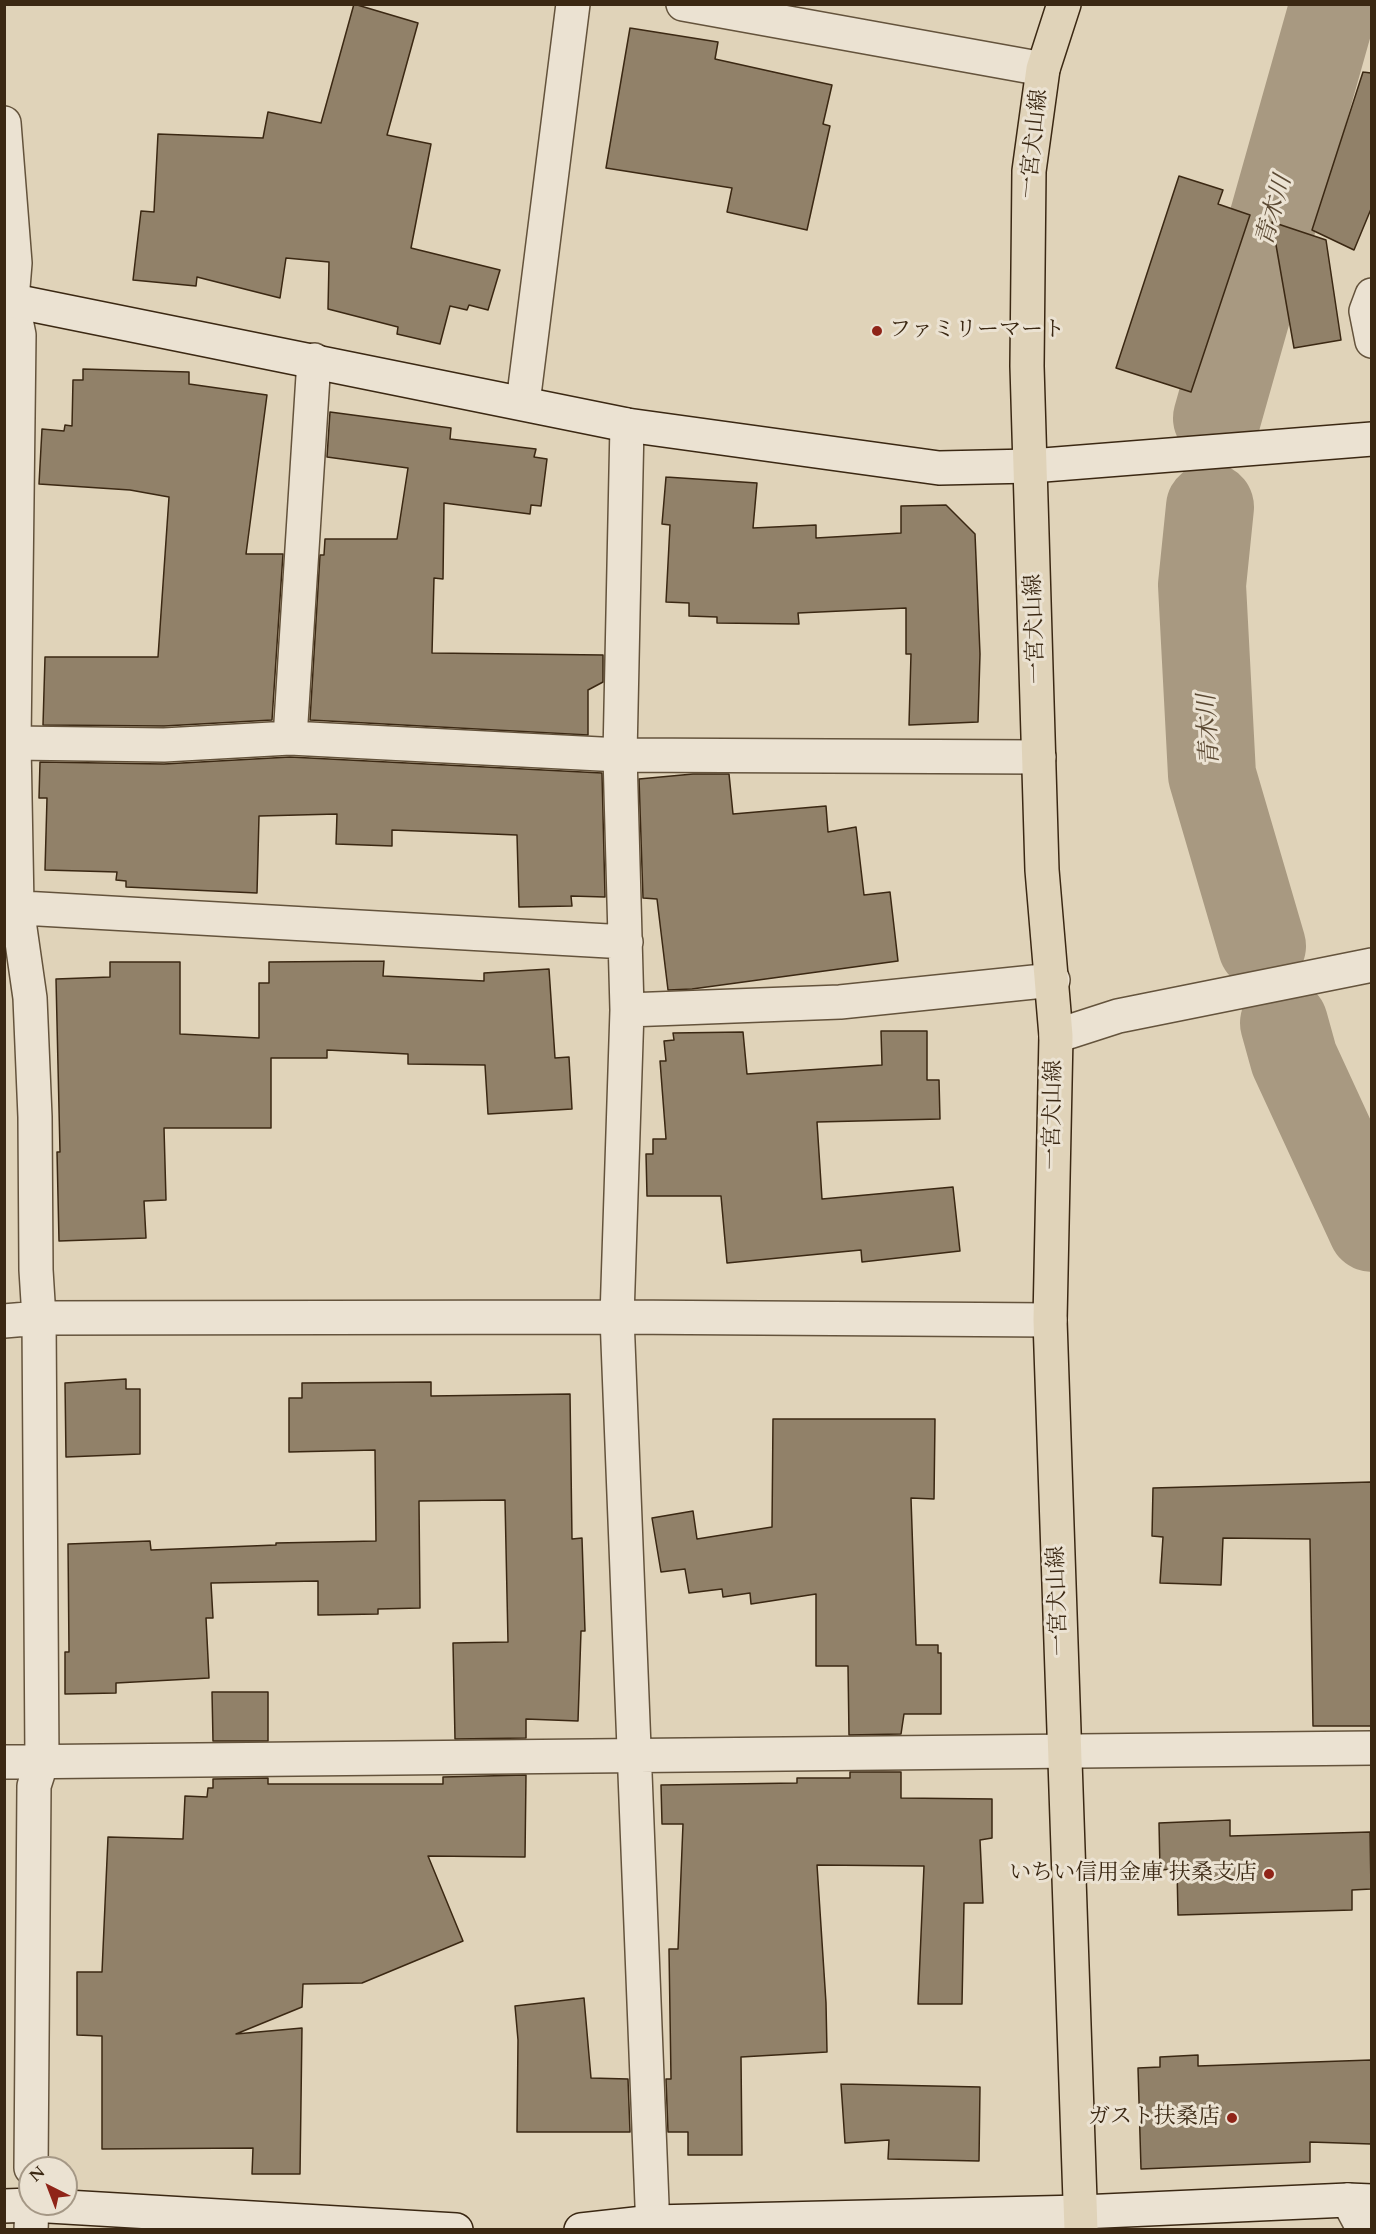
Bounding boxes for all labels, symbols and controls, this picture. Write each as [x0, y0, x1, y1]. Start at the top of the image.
street label: 一宮犬山線 [1016, 88, 1054, 200]
water label: 青木川 [1251, 172, 1299, 250]
place label: ファミリーマート [889, 318, 1065, 344]
marker: ファミリーマート [870, 324, 884, 338]
street label: 一宮犬山線 [1021, 574, 1051, 684]
water label: 青木川 [1194, 693, 1226, 767]
street label: 一宮犬山線 [1040, 1060, 1068, 1170]
street label: 一宮犬山線 [1044, 1546, 1074, 1656]
place label: いちい信用金庫 扶桑支店 [1009, 1861, 1257, 1887]
marker: いちい信用金庫 扶桑支店 [1262, 1867, 1276, 1881]
place label: ガスト扶桑店 [1088, 2105, 1220, 2131]
marker: ガスト扶桑店 [1225, 2111, 1239, 2125]
north arrow [18, 2156, 78, 2216]
text: N [25, 2161, 50, 2187]

